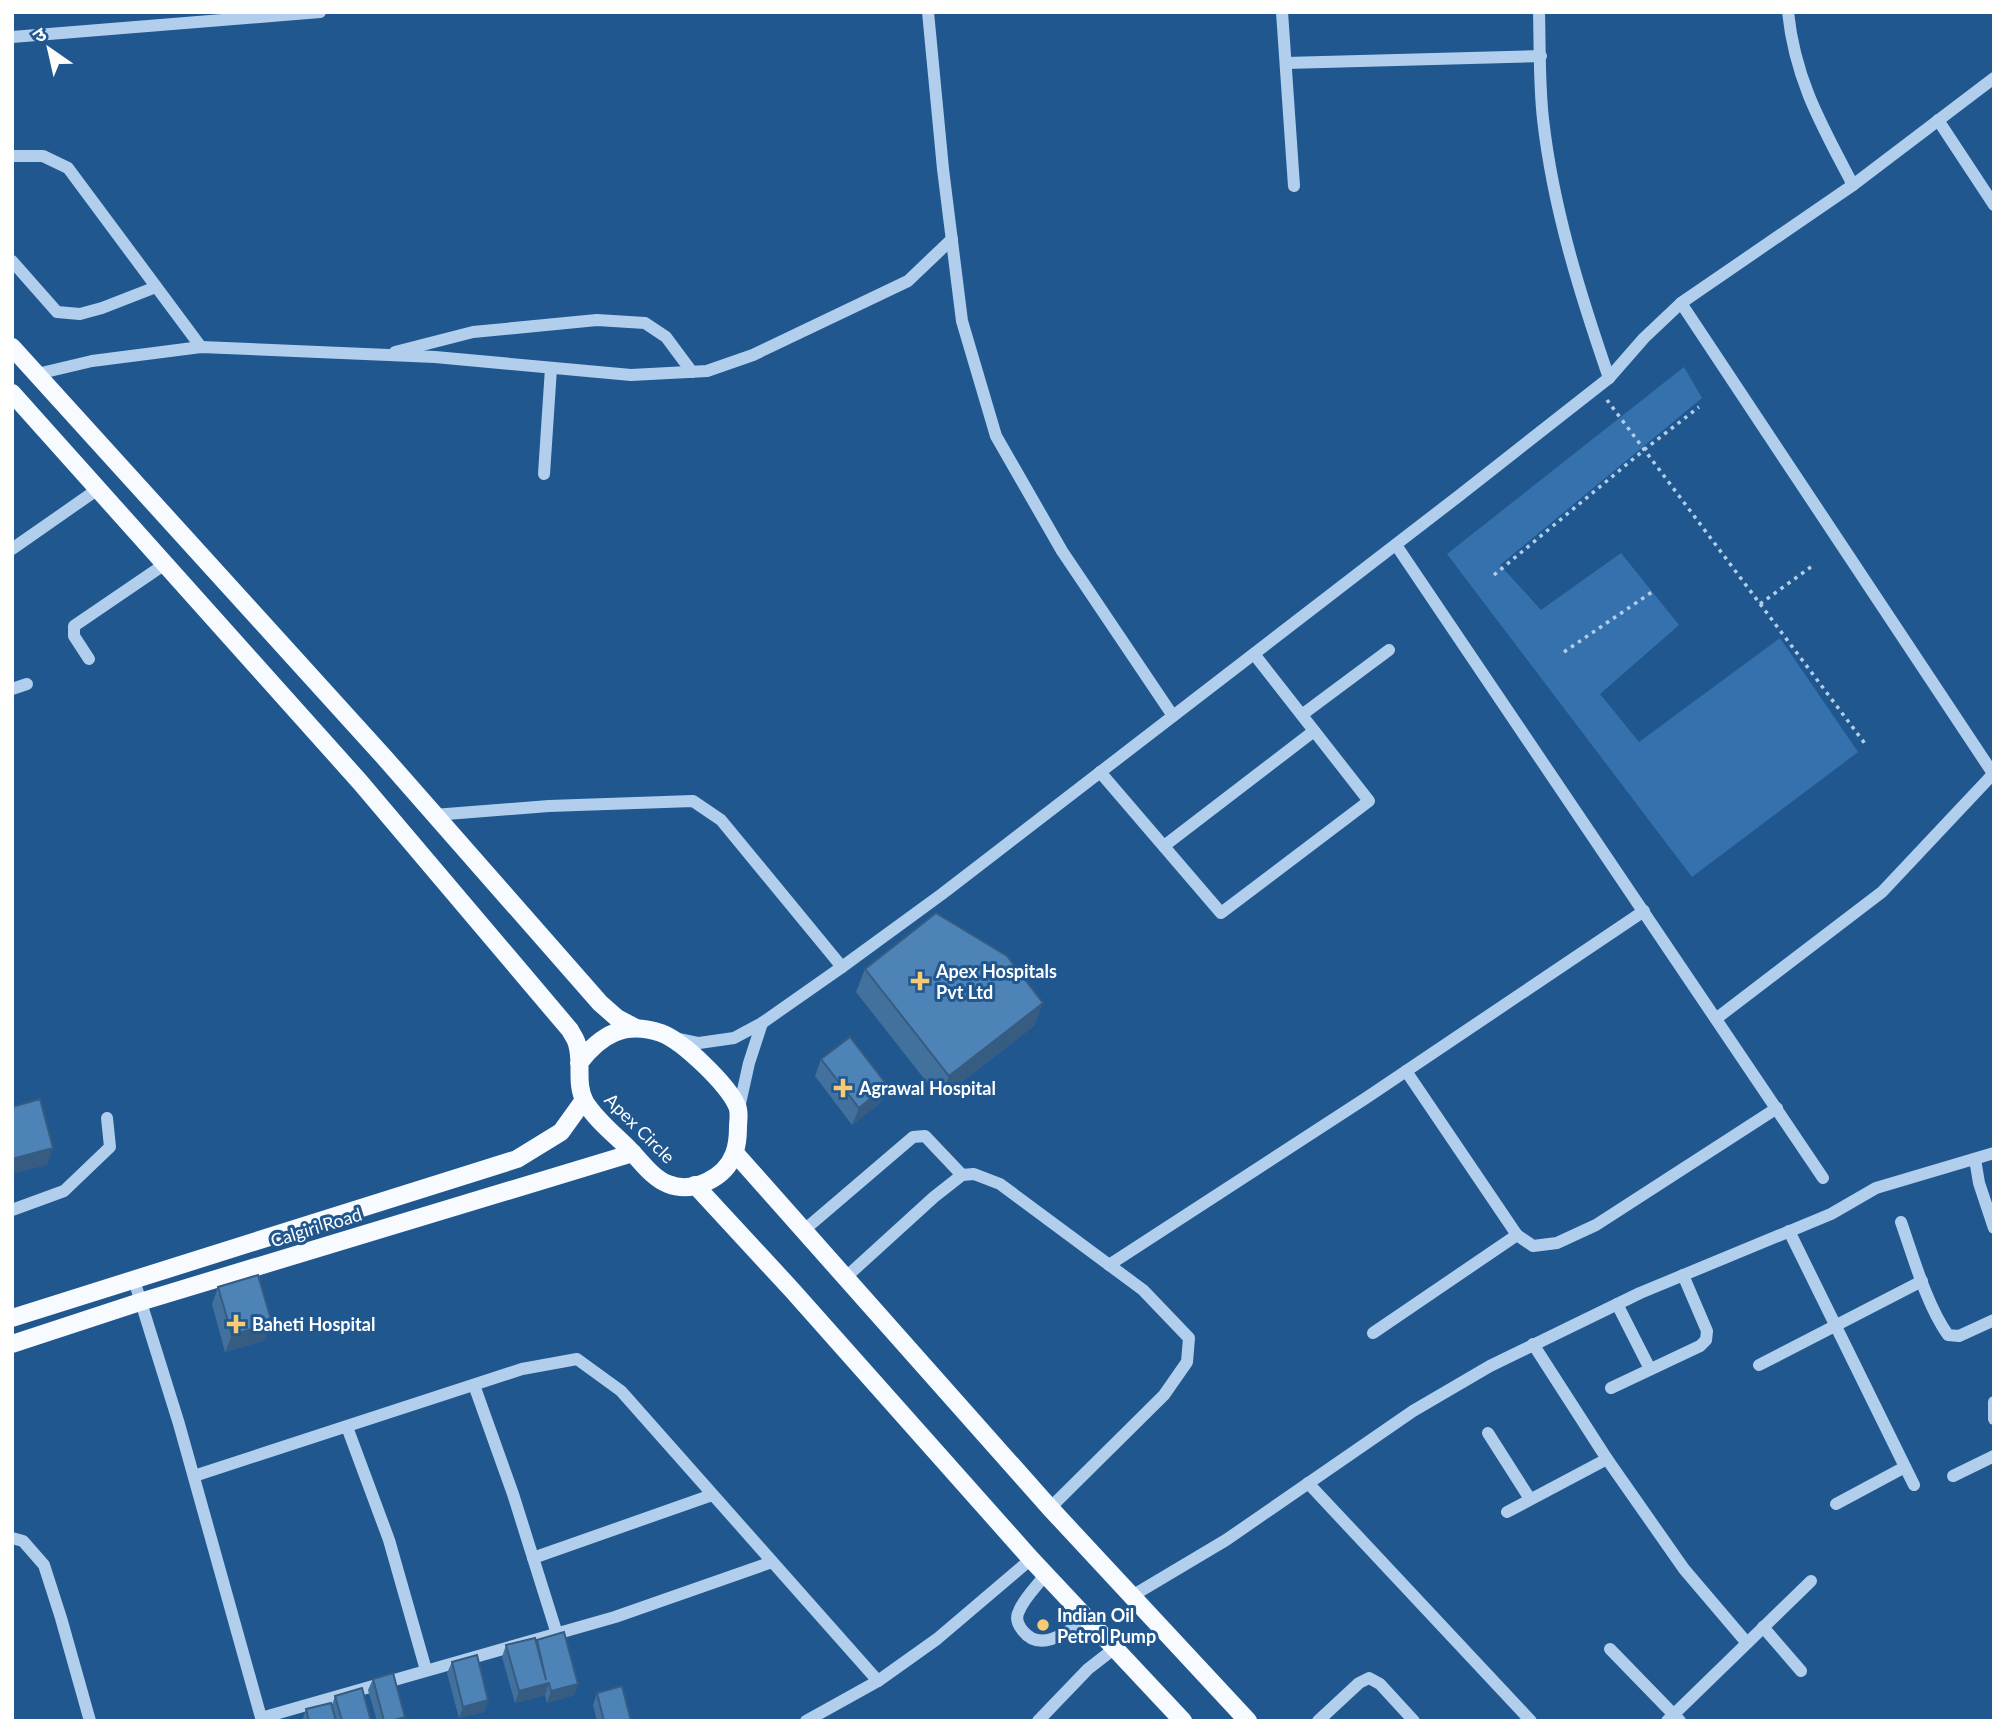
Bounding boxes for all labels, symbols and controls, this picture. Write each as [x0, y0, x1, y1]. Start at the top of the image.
north arrow [14, 14, 84, 84]
text: उ [28, 21, 51, 47]
place label: Apex Hospitals Pvt Ltd [935, 960, 1057, 1003]
marker: Apex Hospitals Pvt Ltd [910, 971, 930, 991]
place label: Agrawal Hospital [858, 1077, 996, 1099]
marker: Agrawal Hospital [833, 1078, 853, 1098]
street label: Apex Circle [600, 1088, 680, 1168]
street label: Calgiri Road [268, 1203, 364, 1251]
place label: Baheti Hospital [252, 1313, 375, 1335]
marker: Baheti Hospital [226, 1314, 246, 1334]
place label: Indian Oil Petrol Pump [1057, 1604, 1156, 1647]
marker: Indian Oil Petrol Pump [1035, 1617, 1051, 1633]

